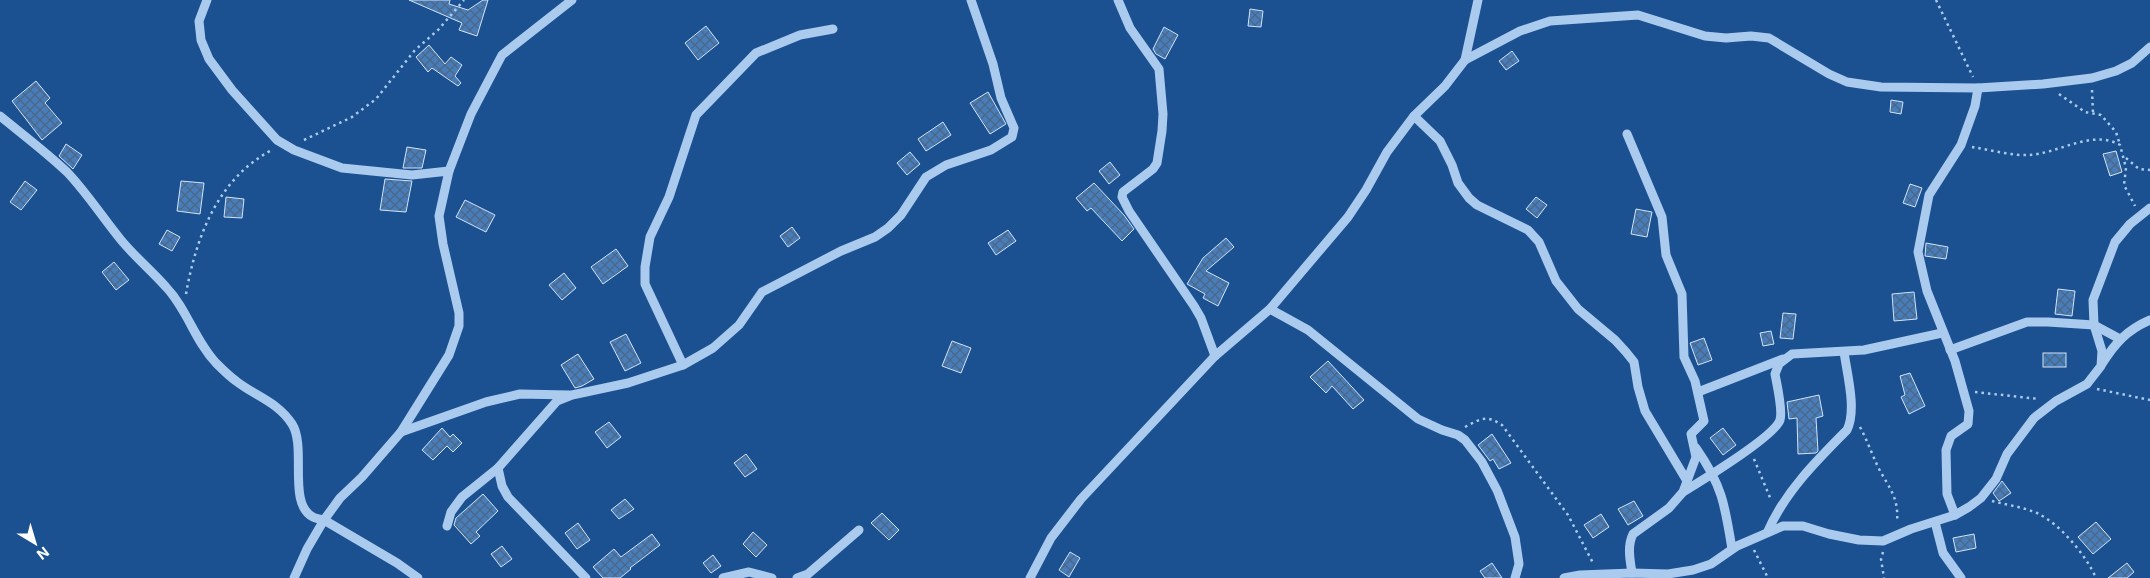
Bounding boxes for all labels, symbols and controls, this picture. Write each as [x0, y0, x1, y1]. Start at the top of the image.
north arrow [10, 518, 60, 568]
text: N [34, 544, 53, 564]

